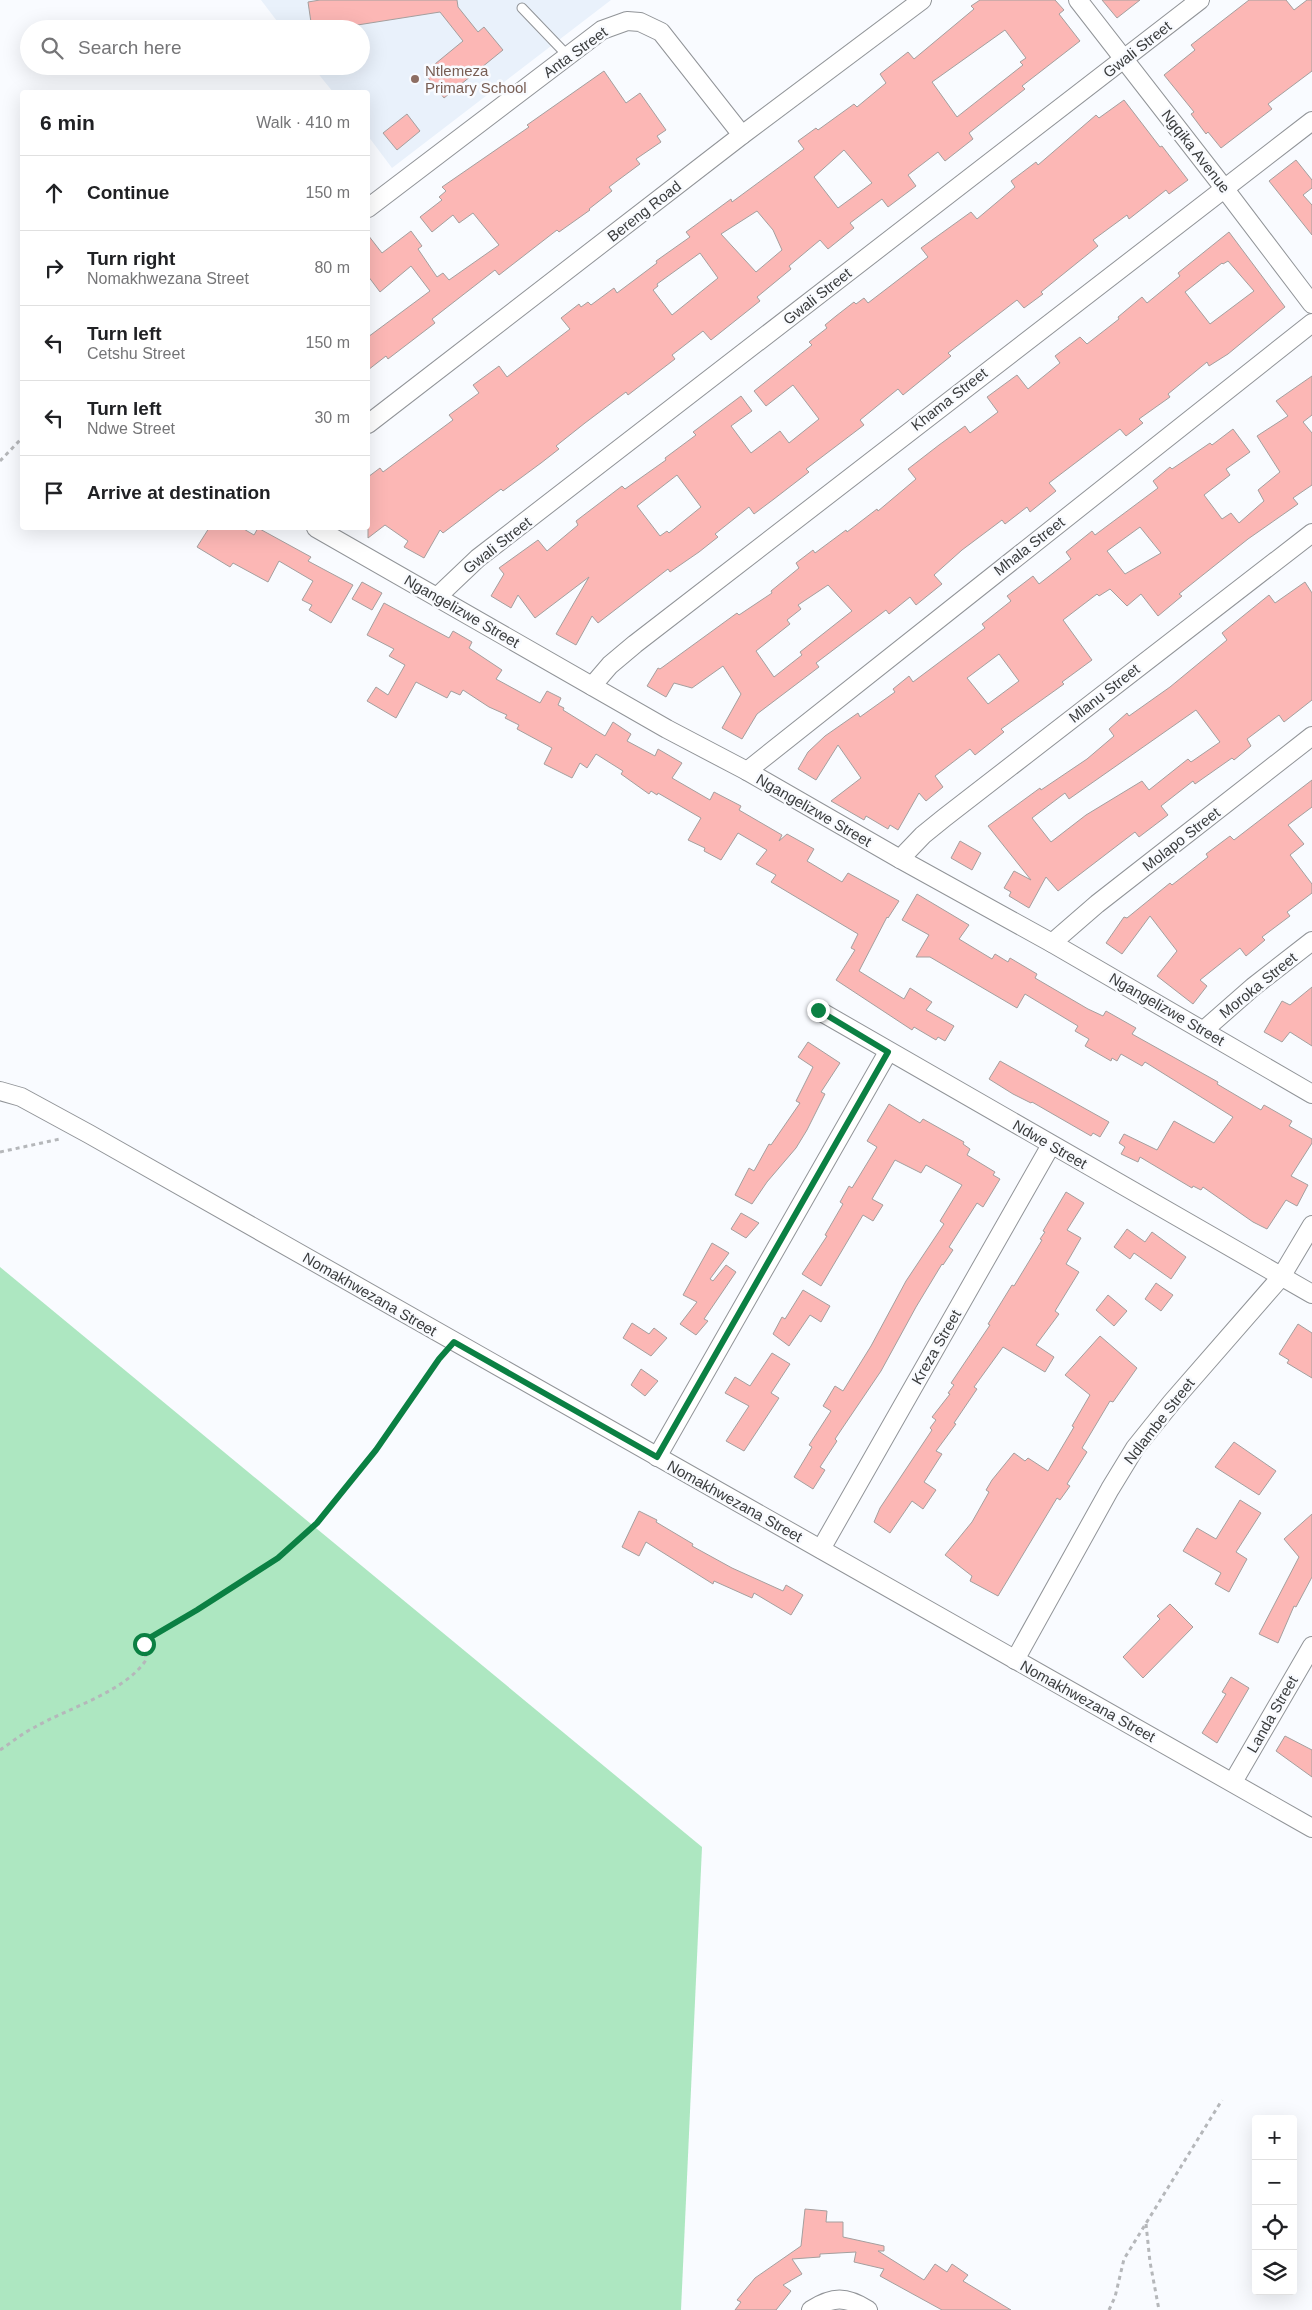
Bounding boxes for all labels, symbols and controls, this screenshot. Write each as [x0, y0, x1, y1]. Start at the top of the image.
street label: Gwali Street [1100, 17, 1175, 81]
search box [20, 20, 370, 75]
street label: Anta Street [540, 23, 611, 81]
icon: search [38, 34, 66, 62]
text: Search here [78, 37, 182, 58]
place label: Ntlemeza Primary School [425, 62, 527, 96]
marker: Ntlemeza Primary School [409, 73, 421, 85]
street label: Ngqika Avenue [1158, 106, 1234, 196]
text: 6 min [40, 111, 95, 134]
text: Walk · 410 m [256, 114, 350, 131]
street label: Bereng Road [604, 177, 684, 245]
icon: ahead [40, 179, 68, 207]
text: Continue [87, 182, 169, 203]
text: 150 m [306, 184, 350, 201]
text: Turn right [87, 248, 175, 269]
icon: right [40, 254, 68, 282]
text: 80 m [314, 259, 350, 276]
street label: Gwali Street [780, 264, 855, 328]
text: Nomakhwezana Street [87, 270, 249, 287]
text: Turn left [87, 323, 162, 344]
icon: left [40, 329, 68, 357]
text: 150 m [306, 334, 350, 351]
text: Cetshu Street [87, 345, 185, 362]
street label: Khama Street [908, 364, 991, 434]
text: Turn left [87, 398, 162, 419]
icon: left [40, 404, 68, 432]
text: 30 m [314, 409, 350, 426]
text: Ndwe Street [87, 420, 175, 437]
icon: arrive [40, 479, 68, 507]
text: Arrive at destination [87, 482, 271, 503]
street label: Gwali Street [460, 513, 535, 577]
street label: Mhala Street [990, 513, 1068, 579]
street label: Ngangelizwe Street [401, 571, 523, 651]
street label: Mlanu Street [1065, 660, 1143, 726]
street label: Ngangelizwe Street [753, 770, 875, 850]
street label: Molapo Street [1139, 803, 1224, 874]
street label: Moroka Street [1216, 948, 1301, 1021]
street label: Ngangelizwe Street [1106, 969, 1228, 1049]
route end [807, 999, 830, 1022]
street label: Ndwe Street [1010, 1116, 1091, 1172]
street label: Nomakhwezana Street [300, 1249, 441, 1340]
street label: Kreza Street [908, 1306, 965, 1387]
street label: Ndlambe Street [1120, 1374, 1198, 1467]
street label: Nomakhwezana Street [665, 1457, 806, 1546]
route start [133, 1633, 156, 1656]
street label: Nomakhwezana Street [1018, 1657, 1159, 1746]
street label: Landa Street [1243, 1672, 1301, 1755]
map controls [1252, 2115, 1297, 2295]
button: + [1252, 2115, 1297, 2160]
button: − [1252, 2160, 1297, 2205]
button: locate [1252, 2205, 1297, 2250]
button: layers [1252, 2250, 1297, 2295]

